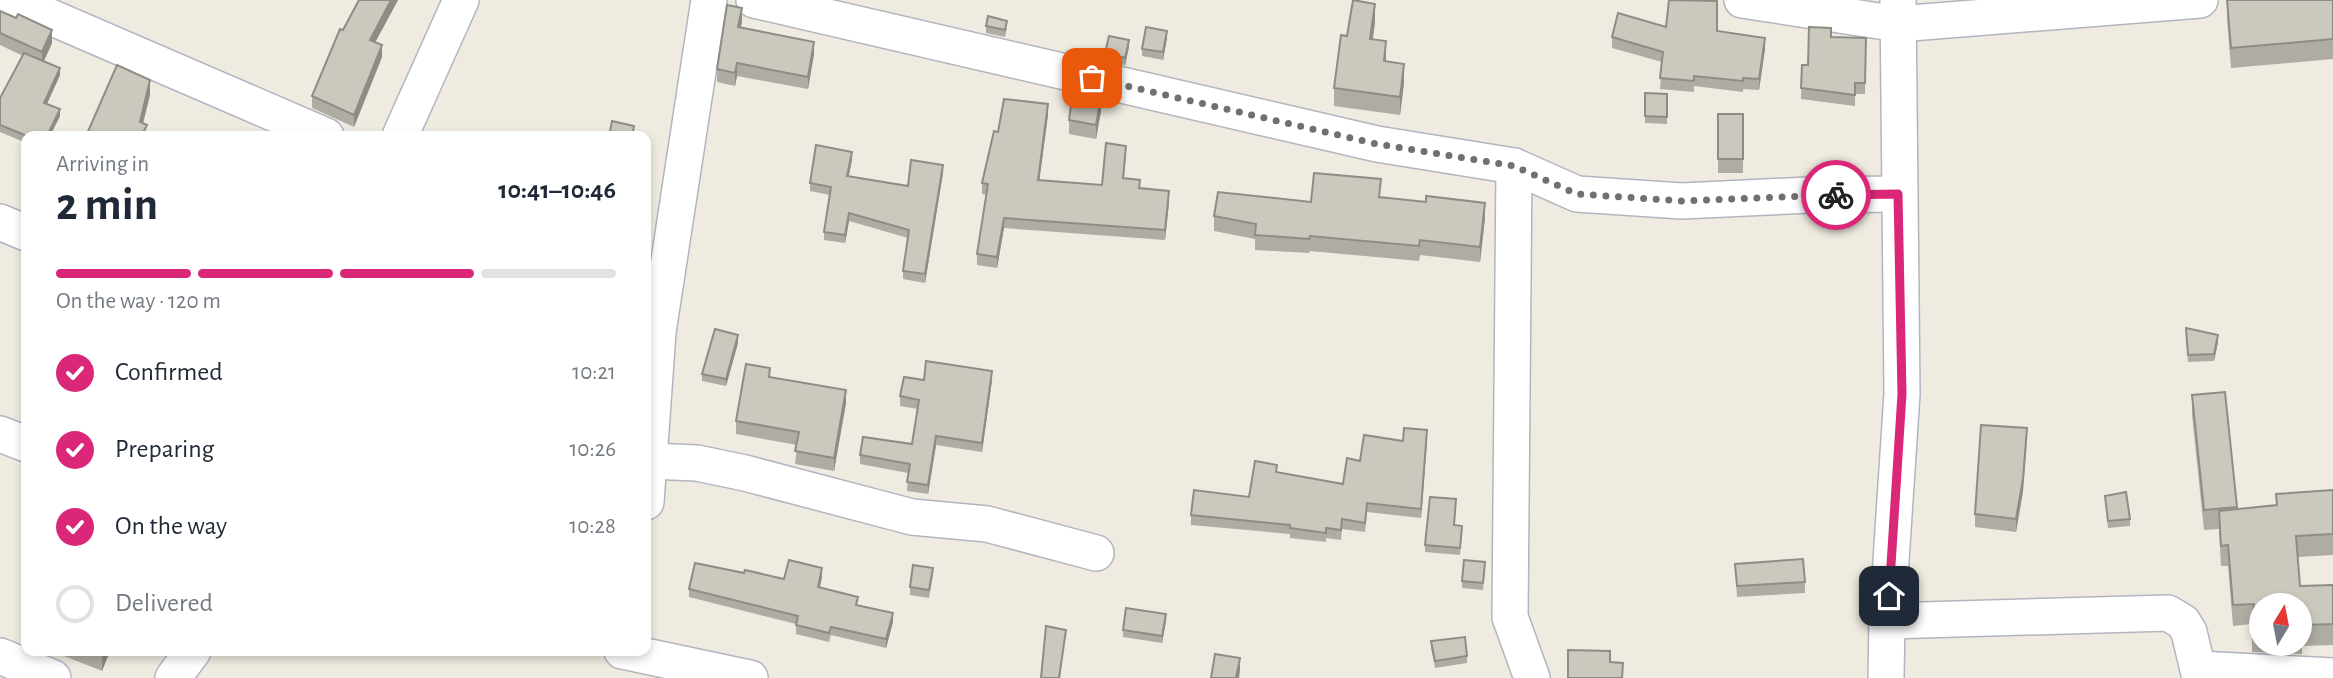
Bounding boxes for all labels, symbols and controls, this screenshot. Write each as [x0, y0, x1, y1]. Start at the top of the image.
pin [1062, 48, 1122, 108]
icon: bag [1073, 59, 1111, 97]
text: Arriving in [56, 153, 149, 176]
courier [1801, 160, 1871, 230]
icon: bike [1817, 176, 1855, 214]
text: 10:41–10:46 [498, 177, 616, 203]
text: 2 min [56, 182, 158, 228]
text: On the way · 120 m [56, 290, 221, 313]
icon: check [56, 354, 94, 392]
text: Confirmed [115, 359, 223, 385]
text: 10:21 [572, 361, 616, 384]
icon: check [56, 431, 94, 469]
text: Preparing [115, 436, 214, 462]
text: 10:26 [569, 438, 616, 461]
icon: check [56, 508, 94, 546]
text: On the way [115, 513, 227, 539]
text: 10:28 [569, 515, 616, 538]
pin [1859, 566, 1919, 626]
icon: home [1870, 577, 1908, 615]
text: Delivered [115, 590, 213, 616]
north arrow [2249, 593, 2312, 656]
map controls [2249, 593, 2312, 656]

